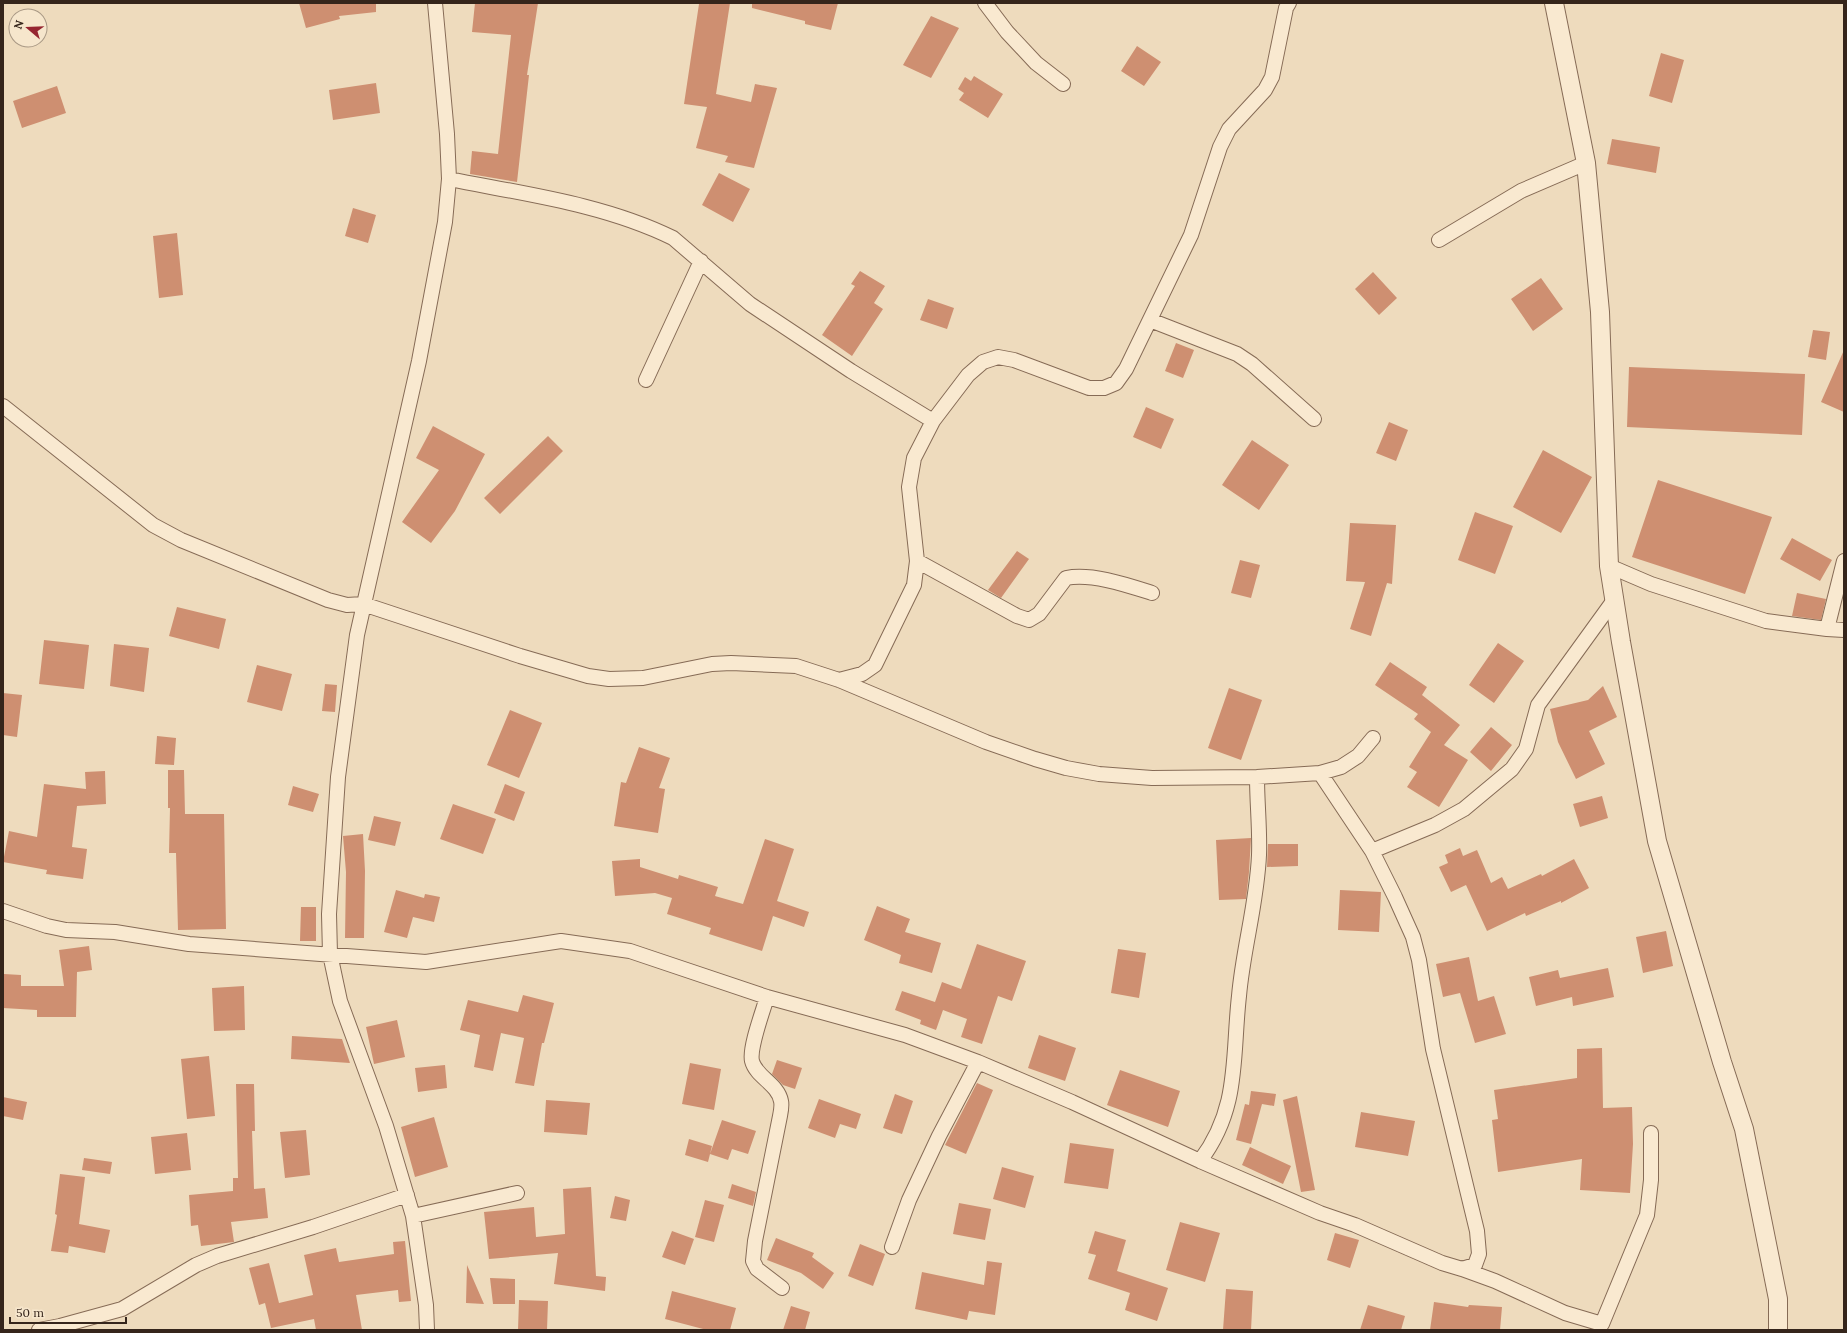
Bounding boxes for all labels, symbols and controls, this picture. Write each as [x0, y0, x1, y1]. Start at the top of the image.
north arrow [8, 8, 48, 48]
text: N [11, 18, 27, 31]
scale bar [10, 1299, 126, 1325]
text: 50 m [16, 1305, 44, 1320]

